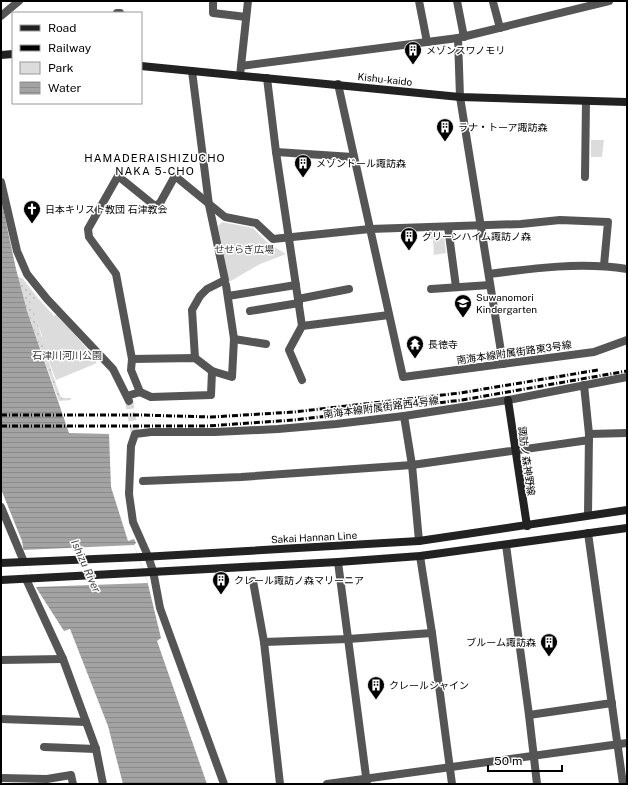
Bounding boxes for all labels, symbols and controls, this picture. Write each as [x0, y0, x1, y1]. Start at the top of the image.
legend [12, 12, 142, 104]
text: Road [48, 21, 76, 35]
building icon: メゾンスワノモリ [403, 40, 423, 65]
text: Railway [48, 41, 92, 55]
place label: メゾンスワノモリ [426, 44, 505, 56]
text: Park [48, 61, 74, 75]
street label: Kishu-kaido [357, 70, 413, 88]
text: Water [48, 81, 82, 95]
building icon: ラナ・トーア諏訪森 [435, 117, 455, 142]
place label: ラナ・トーア諏訪森 [458, 121, 548, 133]
district label: HAMADERAISHIZUCHO NAKA 5-CHO [84, 152, 226, 177]
building icon: メゾンドール諏訪森 [293, 153, 313, 178]
place label: メゾンドール諏訪森 [316, 157, 406, 169]
church icon: 日本キリスト教団 石津教会 [22, 199, 42, 224]
place label: 日本キリスト教団 石津教会 [45, 203, 167, 215]
building icon: グリーンハイム諏訪ノ森 [399, 226, 419, 251]
place label: グリーンハイム諏訪ノ森 [422, 230, 531, 242]
park label: せせらぎ広場 [214, 243, 274, 255]
place label: Suwanomori Kindergarten [476, 291, 537, 315]
school or university icon: Suwanomori Kindergarten [453, 293, 473, 318]
temple icon: 長徳寺 [405, 334, 425, 359]
place label: 長徳寺 [428, 338, 458, 350]
street label: 南海本線附属街路東3号線 [456, 338, 572, 366]
park label: 石津川河川公園 [32, 349, 102, 361]
street label: 南海本線附属街路西4号線 [323, 394, 439, 420]
street label: 諏訪ノ森神野線 [516, 426, 538, 496]
street label: Sakai Hannan Line [271, 529, 358, 545]
water label: Ishizu River [69, 538, 103, 595]
building icon: クレール諏訪ノ森マリーニア [211, 570, 231, 595]
place label: クレール諏訪ノ森マリーニア [234, 574, 364, 586]
building icon: ブルーム諏訪森 [539, 632, 559, 657]
place label: ブルーム諏訪森 [466, 636, 536, 648]
building icon: クレールシャイン [366, 675, 386, 700]
place label: クレールシャイン [389, 679, 469, 691]
scale bar [488, 747, 562, 773]
text: 50 m [494, 754, 522, 768]

